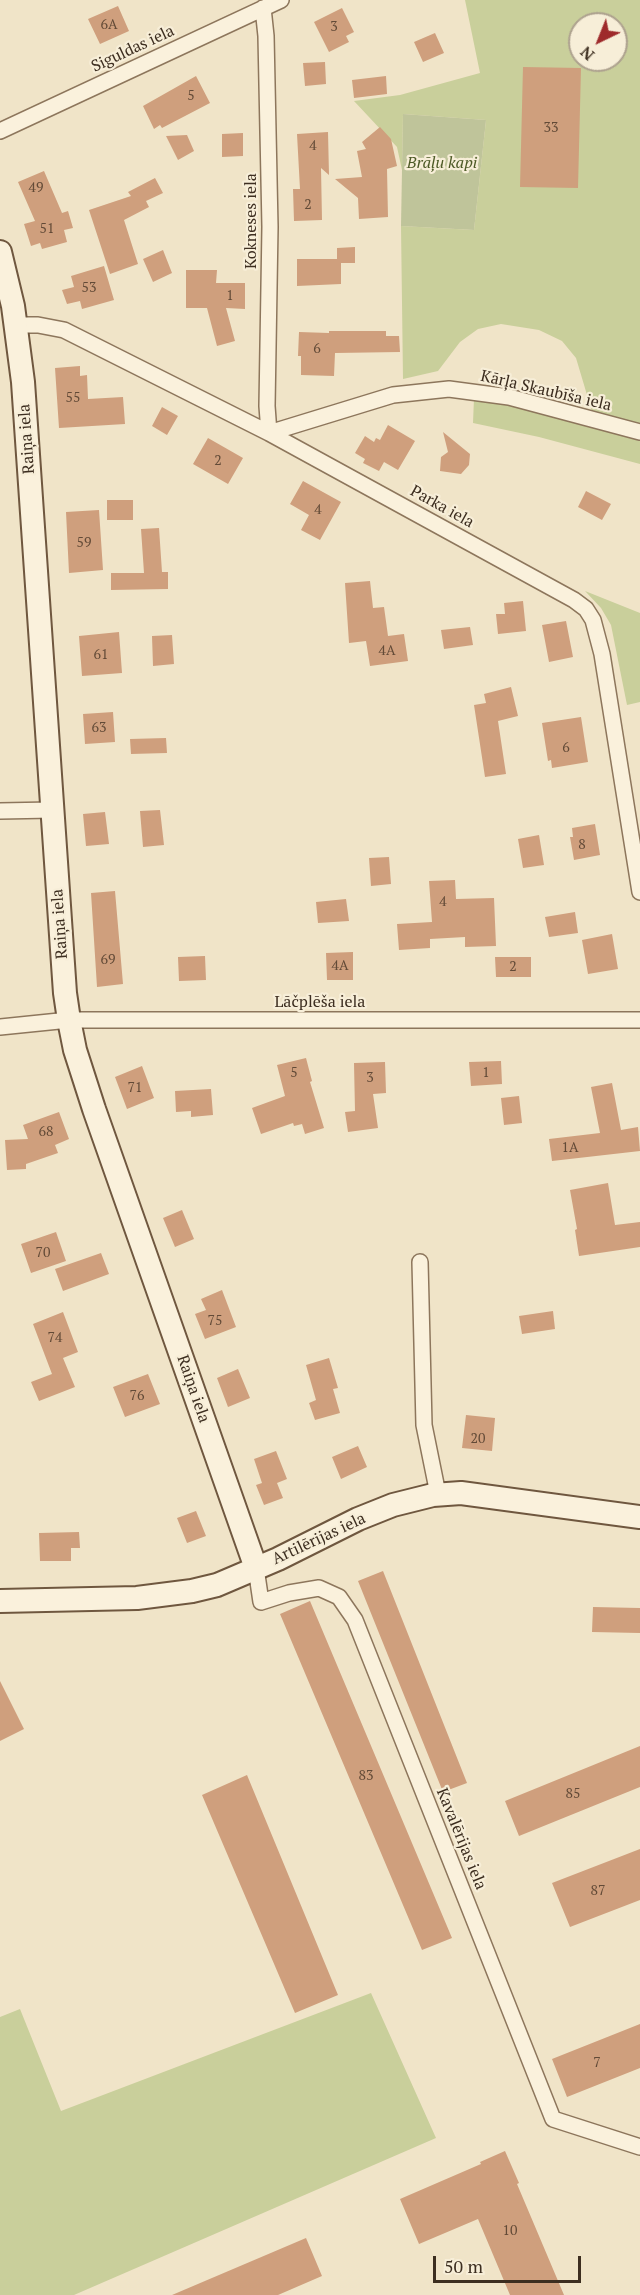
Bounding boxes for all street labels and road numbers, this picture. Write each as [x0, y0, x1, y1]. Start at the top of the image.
street label: Siguldas iela [88, 21, 178, 77]
street label: Kokneses iela [241, 173, 261, 269]
street label: Kārļa Skaubīša iela [479, 367, 613, 415]
street label: Raiņa iela [15, 403, 39, 475]
street label: Parka iela [407, 482, 477, 532]
street label: Raiņa iela [48, 888, 72, 960]
street label: Lāčplēša iela [275, 992, 365, 1012]
street label: Raiņa iela [172, 1353, 214, 1425]
street label: Artilērijas iela [269, 1509, 369, 1569]
street label: Kavalērijas iela [432, 1785, 490, 1893]

